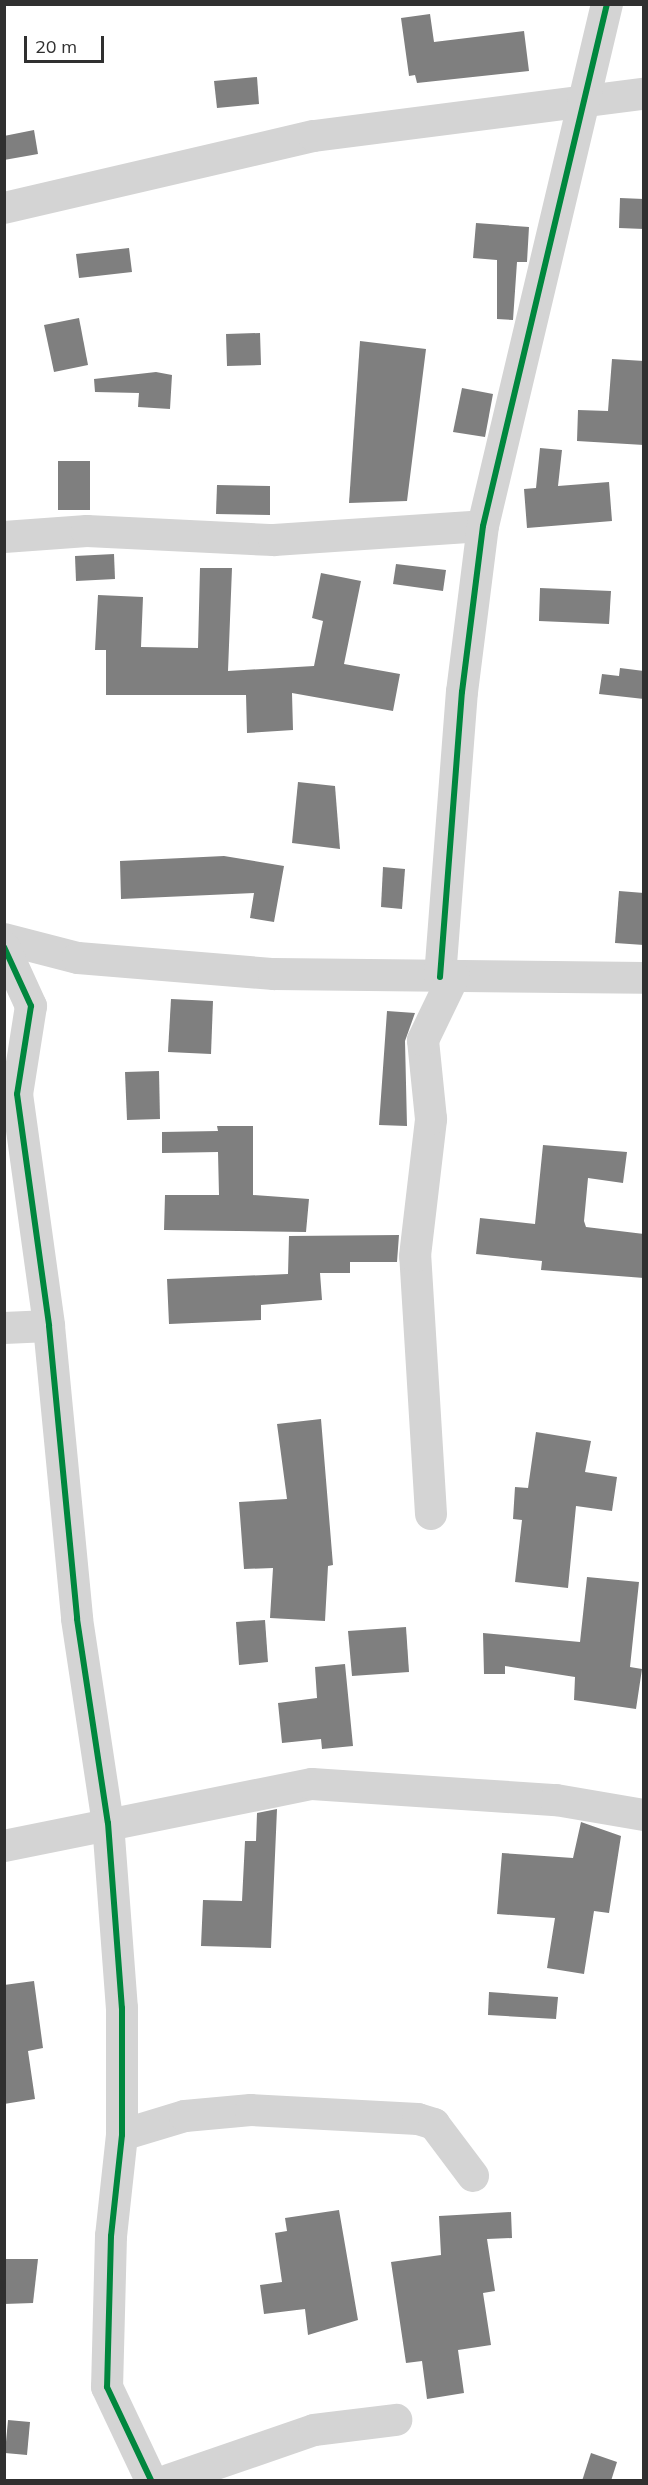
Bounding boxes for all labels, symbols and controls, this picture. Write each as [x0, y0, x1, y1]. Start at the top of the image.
scale bar [27, 24, 106, 62]
text: 20 m [35, 35, 77, 58]

